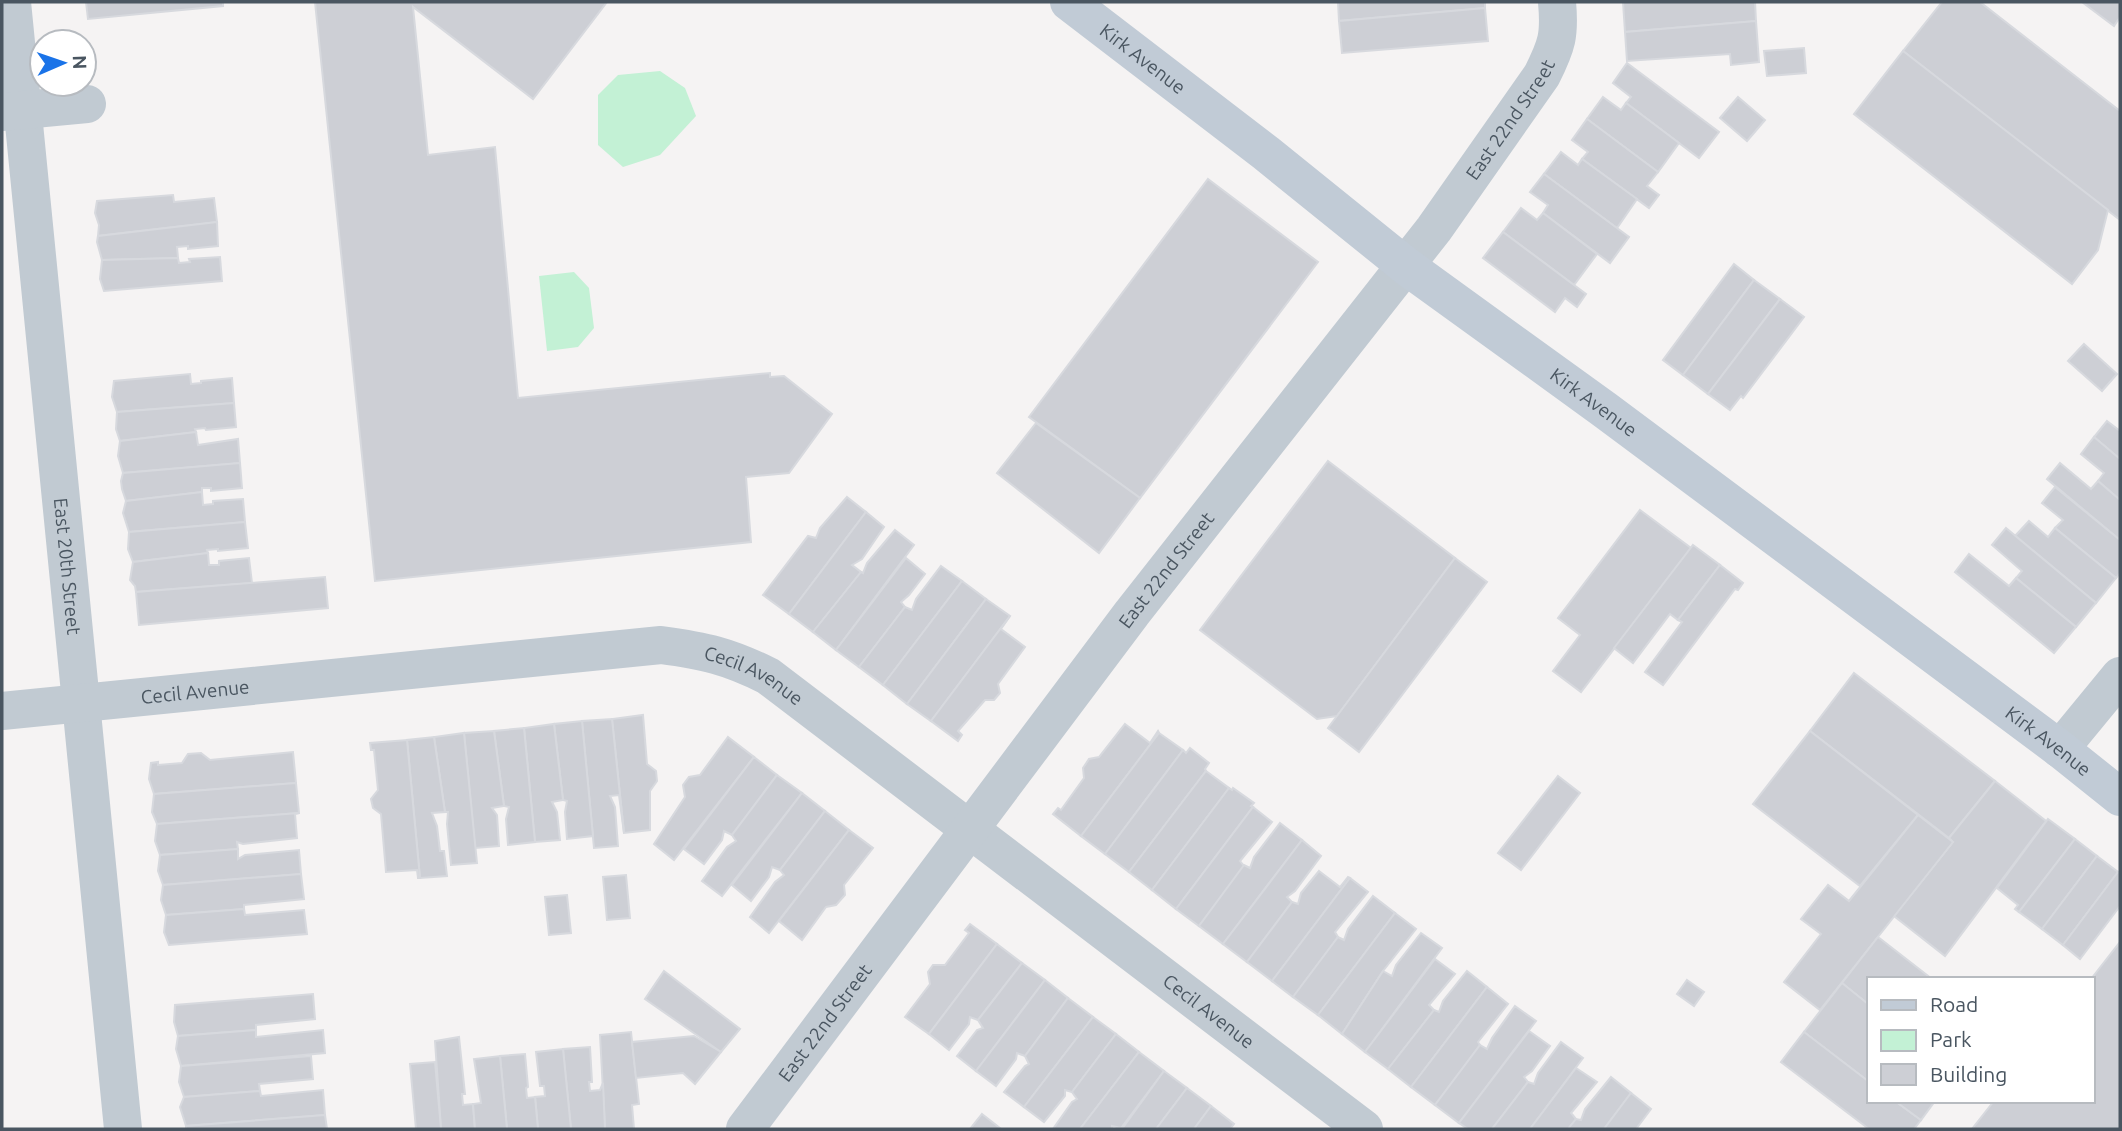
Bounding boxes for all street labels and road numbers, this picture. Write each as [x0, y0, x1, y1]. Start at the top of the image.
street label: Kirk Avenue [1096, 19, 1190, 98]
street label: East 22nd Street [1461, 55, 1559, 184]
street label: Kirk Avenue [1546, 363, 1641, 441]
street label: East 20th Street [50, 497, 85, 636]
street label: East 22nd Street [1114, 507, 1219, 632]
street label: Cecil Avenue [702, 642, 807, 710]
street label: Cecil Avenue [140, 675, 250, 708]
street label: Kirk Avenue [2001, 701, 2096, 781]
street label: East 22nd Street [774, 959, 876, 1086]
street label: Cecil Avenue [1159, 969, 1259, 1053]

